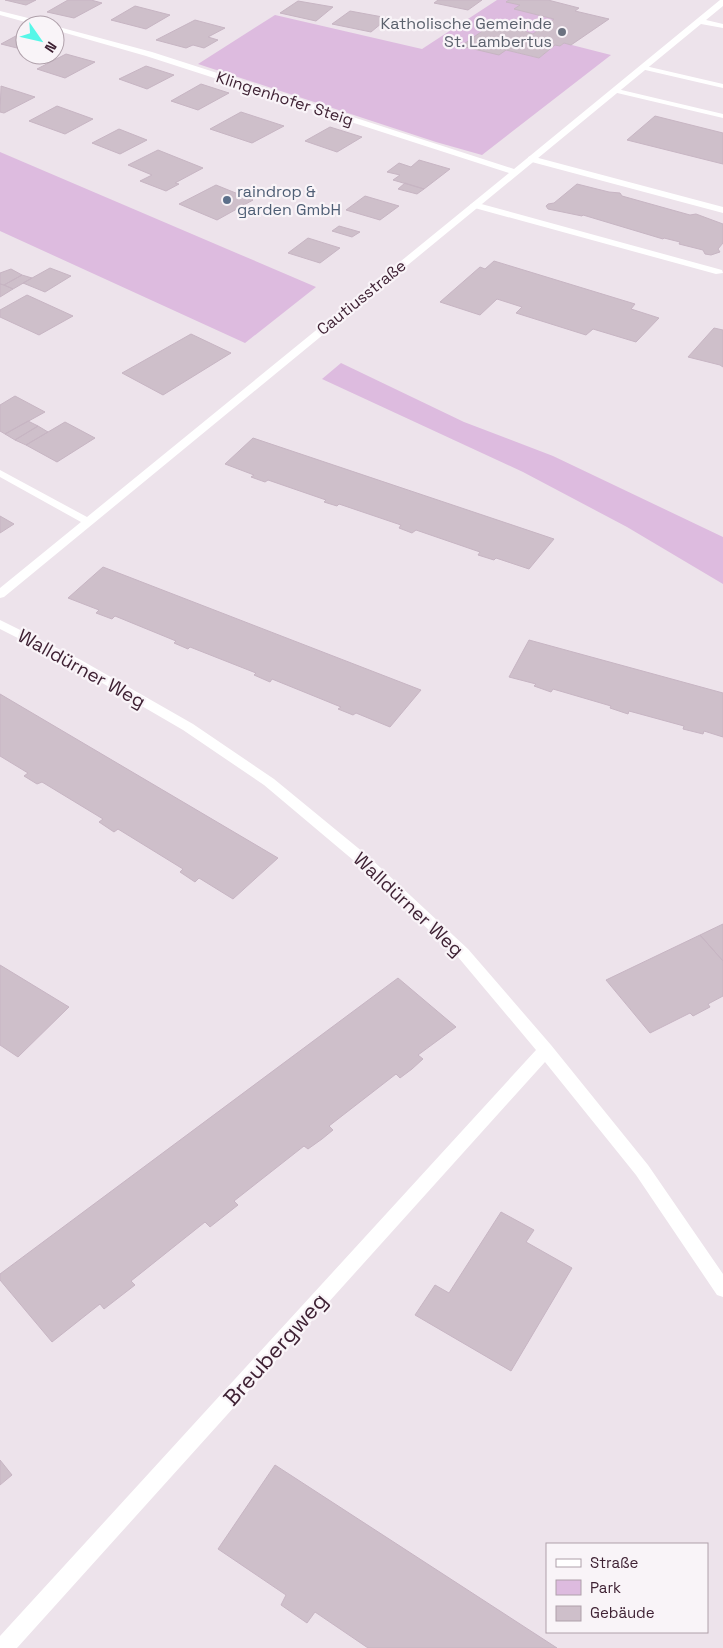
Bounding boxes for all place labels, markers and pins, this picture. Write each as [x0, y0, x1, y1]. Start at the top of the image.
place label: Katholische Gemeinde St. Lambertus [380, 13, 552, 52]
marker: Katholische Gemeinde St. Lambertus [556, 26, 568, 38]
place label: raindrop & garden GmbH [237, 181, 341, 220]
marker: raindrop & garden GmbH [221, 194, 233, 206]

